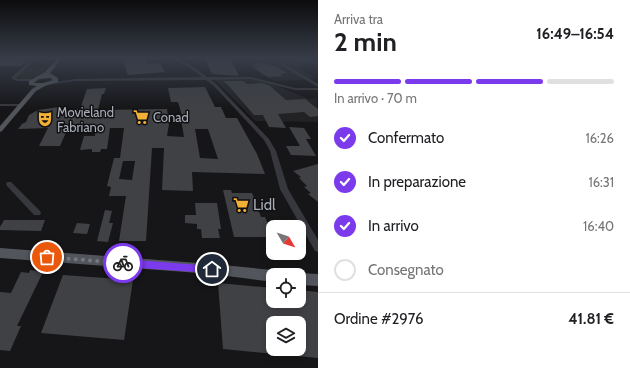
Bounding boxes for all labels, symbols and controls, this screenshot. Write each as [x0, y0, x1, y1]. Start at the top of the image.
text: Arriva tra [334, 11, 383, 27]
text: 16:49–16:54 [536, 25, 614, 43]
text: 2 min [334, 26, 397, 58]
text: In arrivo · 70 m [334, 90, 417, 106]
place label: Movieland Fabriano [57, 104, 114, 135]
supermarket icon: Conad [132, 108, 150, 126]
place label: Conad [153, 109, 189, 125]
theatre icon: Movieland Fabriano [36, 110, 54, 128]
icon: check [334, 127, 356, 149]
text: Confermato [368, 129, 444, 147]
text: 16:26 [585, 130, 614, 146]
icon: check [334, 171, 356, 193]
text: In preparazione [368, 173, 466, 191]
text: 16:31 [588, 174, 614, 190]
supermarket icon: Lidl [232, 196, 250, 214]
place label: Lidl [253, 196, 276, 214]
icon: check [334, 215, 356, 237]
text: In arrivo [368, 217, 419, 235]
text: 16:40 [583, 218, 614, 234]
north arrow [266, 220, 306, 260]
map controls [266, 220, 306, 356]
pin [30, 240, 64, 274]
courier [103, 243, 143, 283]
icon: bag [36, 246, 58, 268]
icon: bike [112, 252, 134, 274]
pin [195, 252, 229, 286]
icon: home [201, 258, 223, 280]
text: Consegnato [368, 261, 444, 279]
button: locate [266, 268, 306, 308]
text: Ordine #2976 [334, 310, 424, 328]
text: 41.81 € [568, 310, 614, 328]
button: layers [266, 316, 306, 356]

